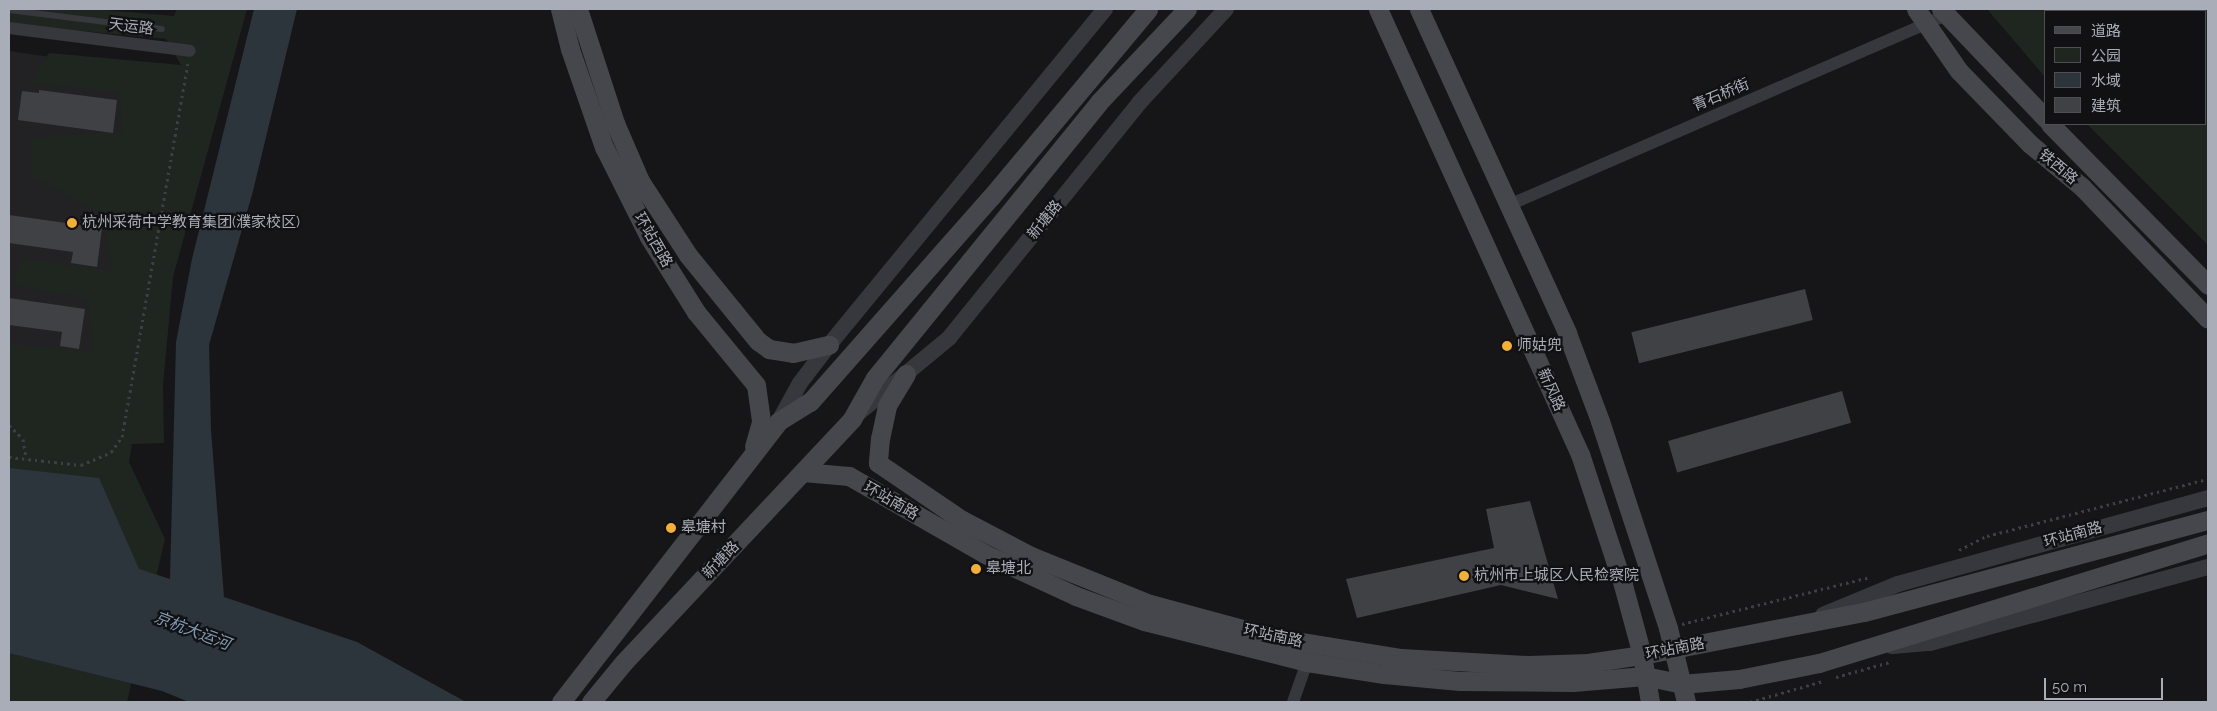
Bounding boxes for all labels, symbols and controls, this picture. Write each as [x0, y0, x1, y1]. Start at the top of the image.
legend [2044, 10, 2207, 125]
street label: 天运路 [108, 15, 154, 39]
text: 道路 [2091, 22, 2121, 40]
text: 公园 [2091, 47, 2121, 65]
text: 水域 [2091, 72, 2121, 90]
street label: 青石桥街 [1690, 75, 1752, 115]
text: 建筑 [2091, 97, 2121, 115]
street label: 铁西路 [2035, 146, 2081, 188]
street label: 新塘路 [1024, 197, 1066, 243]
street label: 环站西路 [630, 210, 676, 270]
place label: 杭州采荷中学教育集团(濮家校区) [82, 214, 300, 232]
marker: 杭州采荷中学教育集团(濮家校区) [66, 217, 78, 229]
place label: 师姑兜 [1517, 337, 1562, 355]
marker: 师姑兜 [1501, 340, 1513, 352]
street label: 新风路 [1534, 366, 1568, 414]
street label: 环站南路 [861, 478, 921, 524]
place label: 皋塘村 [681, 519, 726, 537]
street label: 环站南路 [2042, 519, 2104, 551]
marker: 皋塘村 [665, 522, 677, 534]
street label: 新塘路 [699, 538, 743, 582]
place label: 皋塘北 [986, 560, 1031, 578]
marker: 皋塘北 [970, 563, 982, 575]
place label: 杭州市上城区人民检察院 [1474, 567, 1639, 585]
marker: 杭州市上城区人民检察院 [1458, 570, 1470, 582]
water label: 京杭大运河 [151, 608, 233, 654]
street label: 环站南路 [1242, 621, 1304, 651]
street label: 环站南路 [1644, 634, 1706, 664]
scale bar [2047, 668, 2166, 700]
text: 50 m [2052, 678, 2087, 696]

